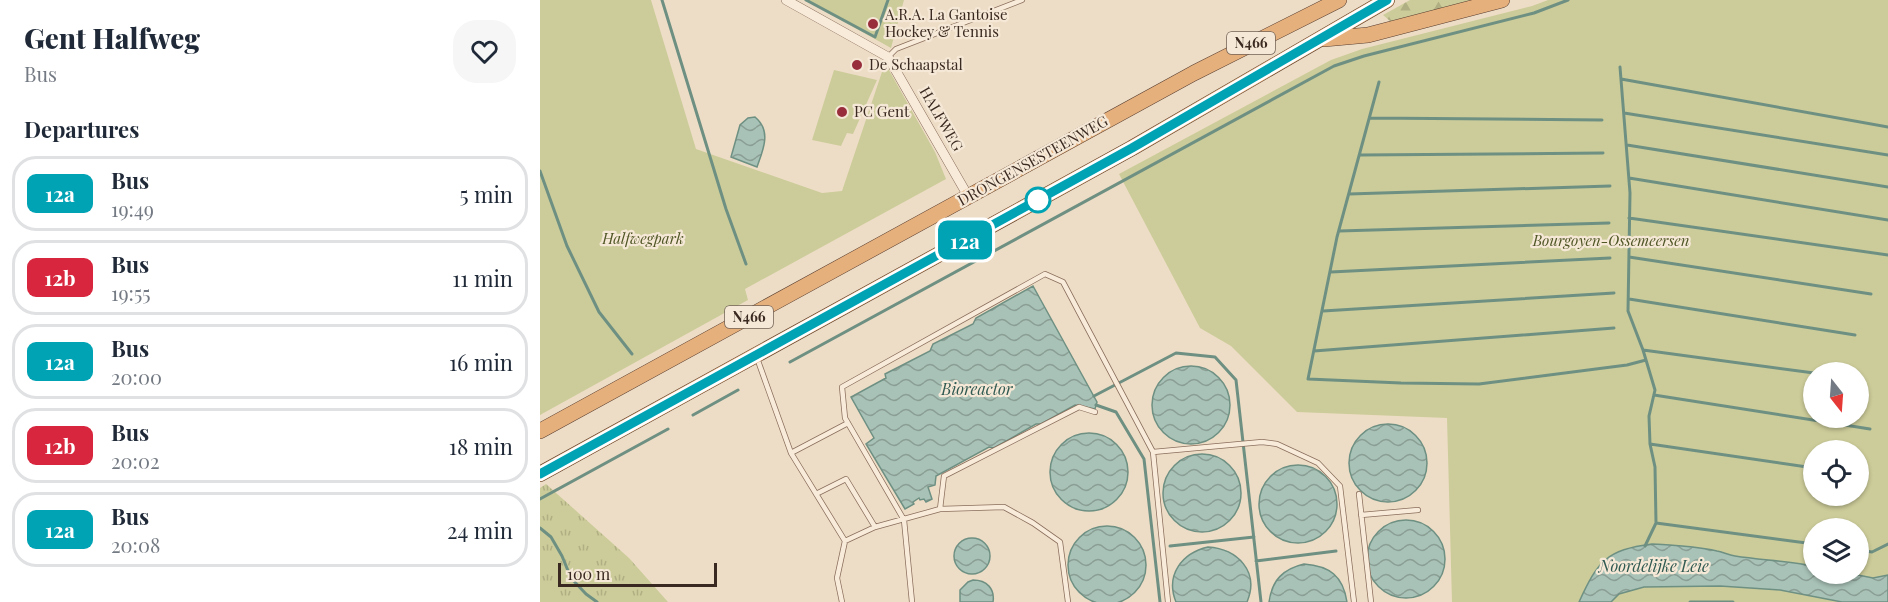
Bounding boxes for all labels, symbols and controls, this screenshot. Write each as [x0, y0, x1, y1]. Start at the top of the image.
place label: A.R.A. La Gantoise Hockey & Tennis [884, 4, 1008, 41]
marker: A.R.A. La Gantoise Hockey & Tennis [866, 17, 880, 31]
text: Gent Halfweg [24, 19, 200, 56]
button: heart [453, 20, 516, 83]
road number: N466 [1227, 32, 1275, 54]
place label: De Schaapstal [869, 54, 963, 74]
marker: De Schaapstal [850, 58, 864, 72]
text: Bus [24, 60, 57, 87]
street label: HALFWEG [915, 83, 969, 155]
place label: PC Gent [854, 101, 910, 121]
marker: PC Gent [835, 105, 849, 119]
street label: DRONGENSESTEENWEG [954, 110, 1112, 210]
text: Departures [24, 114, 139, 144]
text: Bus [111, 165, 149, 195]
text: 12a [45, 179, 75, 207]
text: 5 min [460, 179, 513, 209]
unlabelled marker [1025, 187, 1051, 213]
text: 19:49 [111, 195, 154, 222]
line badge: 12a [930, 220, 1000, 260]
text: 12a [950, 226, 980, 254]
park label: Halfwegpark [601, 228, 684, 248]
park label: Bourgoyen-Ossemeersen [1532, 230, 1689, 250]
text: Bus [111, 249, 149, 279]
text: 12b [44, 263, 76, 291]
text: 11 min [452, 263, 513, 293]
text: 19:55 [111, 279, 151, 306]
road number: N466 [725, 306, 773, 328]
text: Bus [111, 333, 149, 363]
text: 12a [45, 347, 75, 375]
text: 16 min [449, 347, 513, 377]
north arrow [1803, 362, 1869, 428]
map controls [1803, 362, 1869, 584]
text: 20:00 [111, 363, 162, 390]
water label: Bioreactor [940, 378, 1014, 399]
text: Bus [111, 417, 149, 447]
text: 12b [44, 431, 76, 459]
text: 18 min [449, 431, 513, 461]
button: locate [1803, 440, 1869, 506]
text: 20:02 [111, 447, 159, 474]
text: Bus [111, 501, 149, 531]
text: 12a [45, 515, 75, 543]
text: 24 min [447, 515, 513, 545]
button: layers [1803, 518, 1869, 584]
text: 20:08 [111, 531, 160, 558]
water label: Noordelijke Leie [1597, 555, 1709, 576]
scale bar [558, 560, 717, 588]
text: 100 m [567, 563, 610, 584]

